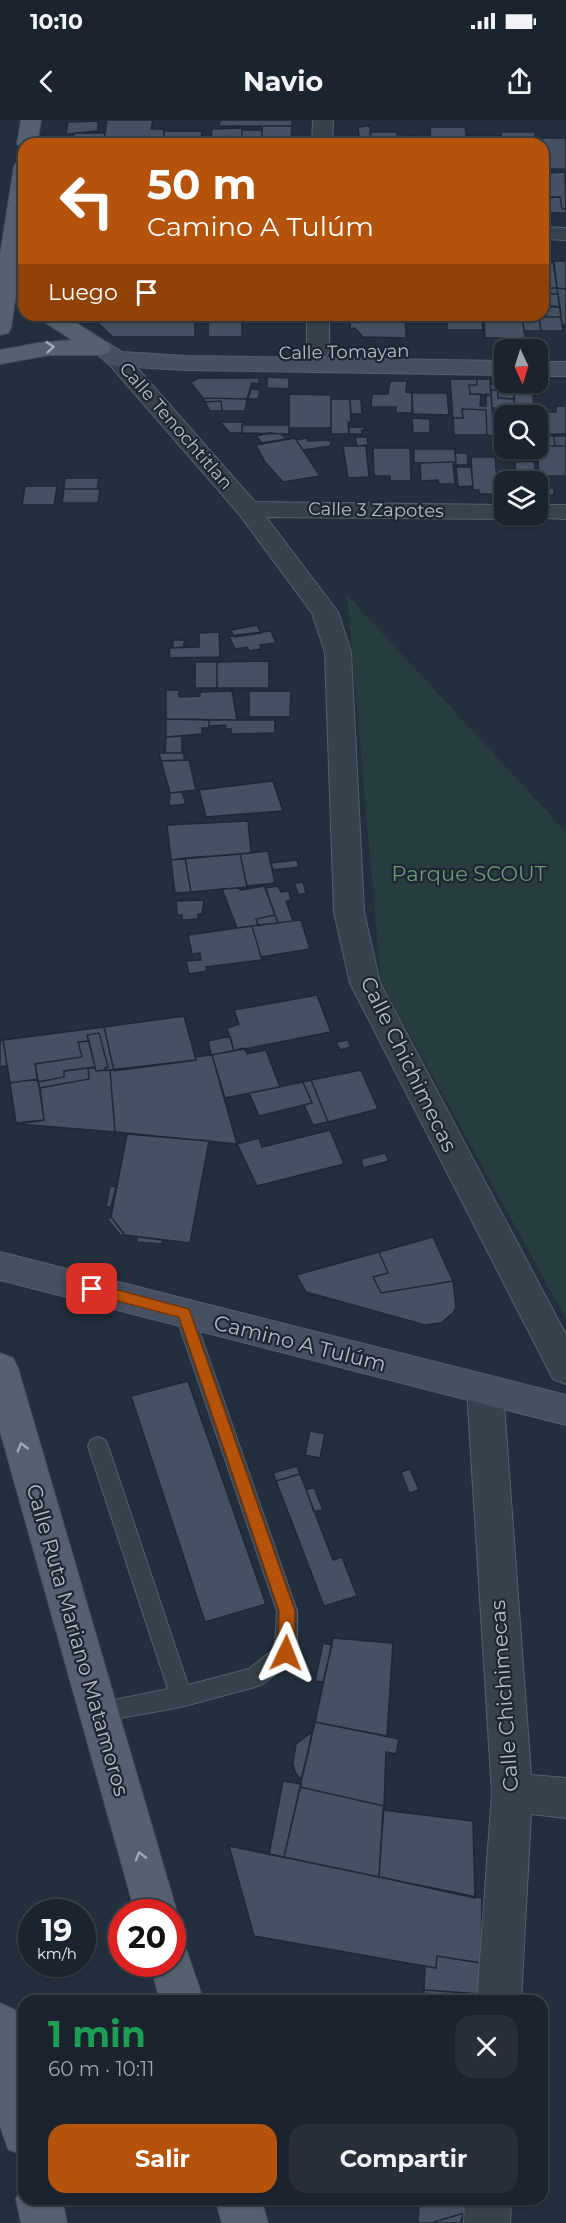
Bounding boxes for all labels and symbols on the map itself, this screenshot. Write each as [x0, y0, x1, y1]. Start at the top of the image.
north arrow [494, 339, 548, 393]
street label: Calle Tomayan [278, 340, 410, 364]
one-way arrow [45, 341, 54, 354]
street label: Calle Tenochtitlan [115, 358, 237, 494]
street label: Calle 3 Zapotes [308, 498, 444, 522]
park label: Parque SCOUT [392, 861, 546, 886]
street label: Calle Chichimecas [356, 972, 462, 1156]
pin [66, 1263, 117, 1314]
street label: Camino A Tulúm [211, 1310, 389, 1376]
one-way arrow [17, 1442, 30, 1452]
street label: Calle Ruta Mariano Matamoros [21, 1481, 135, 1799]
street label: Calle Chichimecas [485, 1599, 523, 1793]
position arrow [254, 1621, 318, 1685]
one-way arrow [135, 1851, 147, 1862]
speed limit sign: 20 [108, 1899, 186, 1977]

